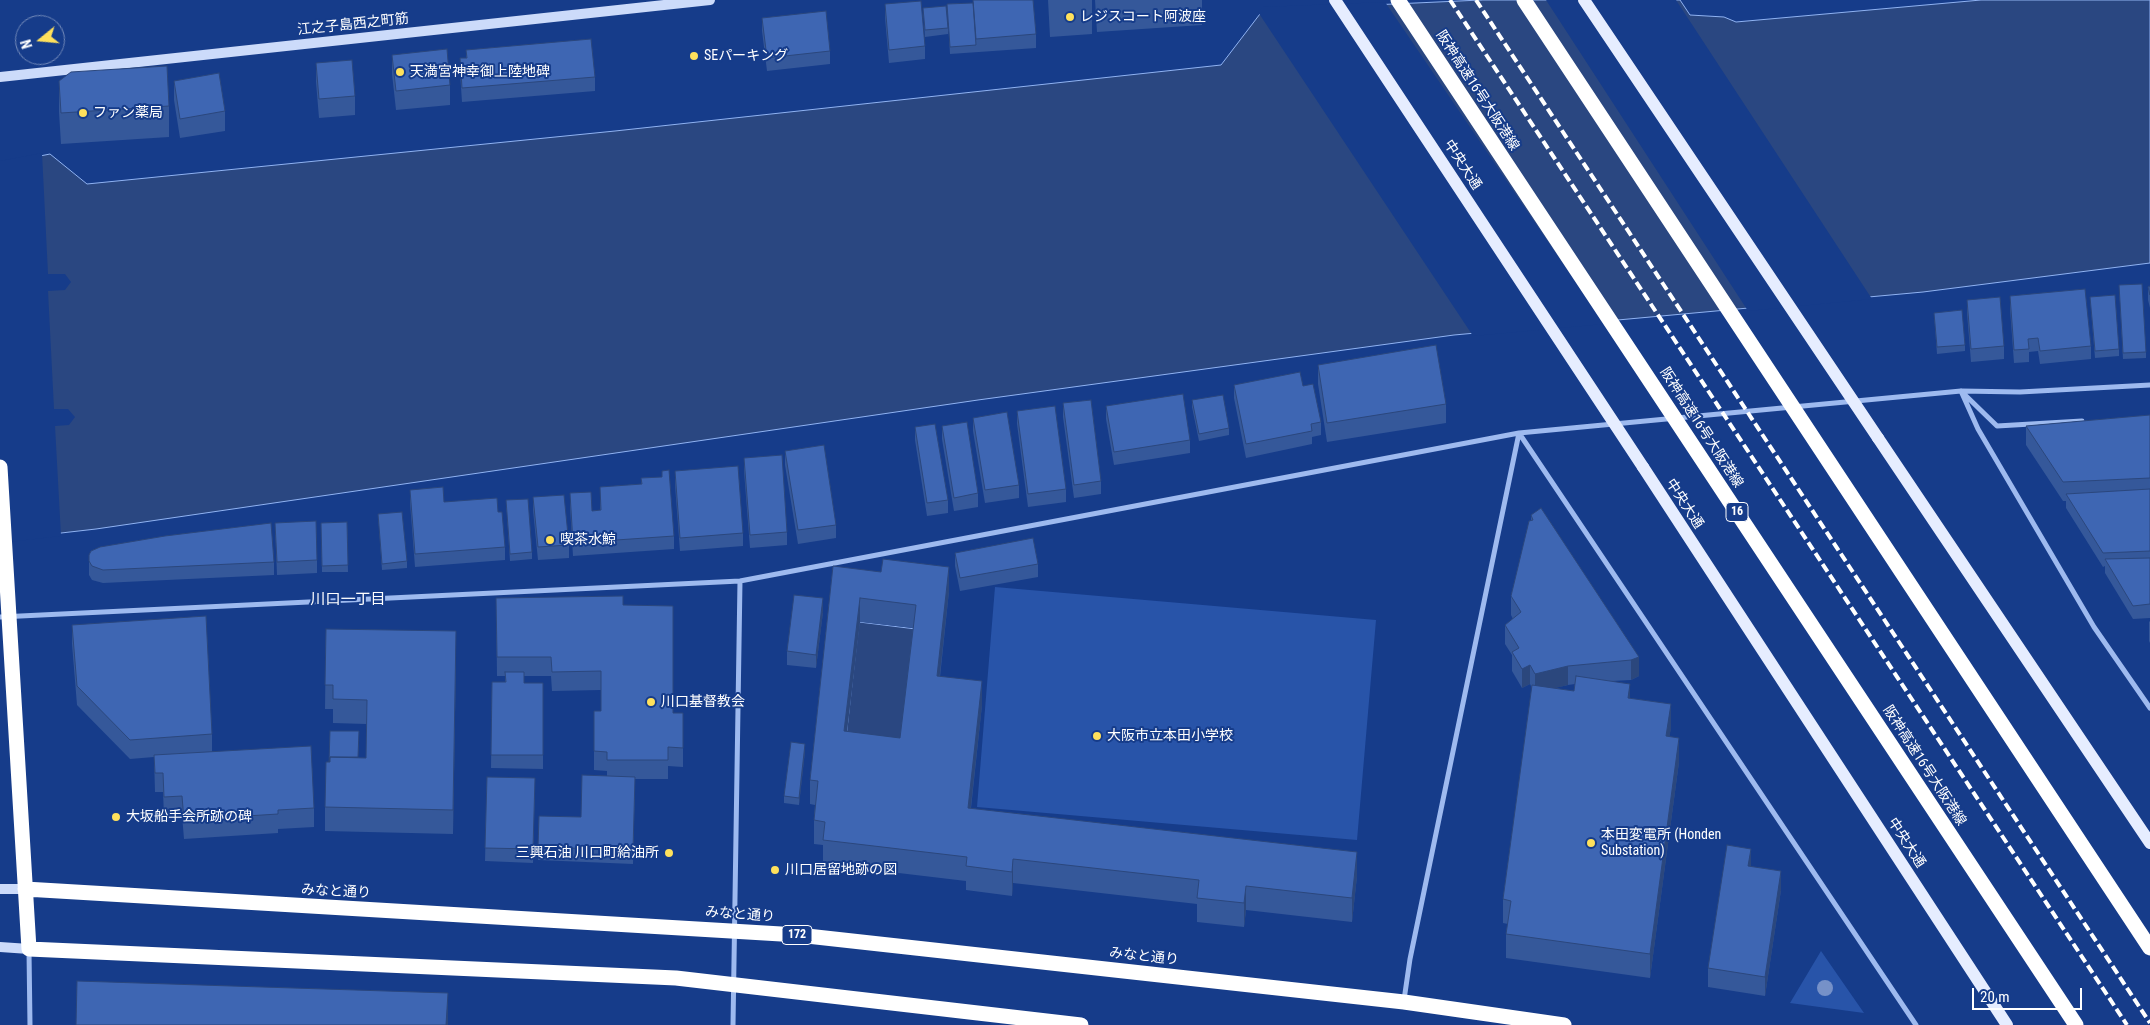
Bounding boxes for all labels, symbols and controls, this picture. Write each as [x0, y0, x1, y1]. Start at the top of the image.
place label: レジスコート阿波座 [1080, 9, 1206, 25]
street label: 江之子島西之町筋 [296, 11, 410, 39]
marker: レジスコート阿波座 [1064, 11, 1076, 23]
north arrow [15, 15, 65, 65]
street label: 阪神高速16号大阪港線 [1432, 28, 1522, 154]
text: N [18, 38, 36, 51]
place label: SEパーキング [704, 48, 788, 64]
marker: SEパーキング [688, 50, 700, 62]
place label: 天満宮神幸御上陸地碑 [410, 64, 550, 80]
marker: 天満宮神幸御上陸地碑 [394, 66, 406, 78]
place label: ファン薬局 [93, 105, 163, 121]
marker: ファン薬局 [77, 107, 89, 119]
street label: 中央大通 [1440, 137, 1484, 193]
street label: 阪神高速16号大阪港線 [1656, 365, 1746, 491]
street label: 中央大通 [1662, 476, 1706, 532]
road number: 16 [1726, 502, 1748, 522]
place label: 喫茶水鯨 [560, 532, 616, 548]
marker: 喫茶水鯨 [544, 534, 556, 546]
district label: 川口一丁目 [311, 591, 385, 609]
place label: 川口基督教会 [661, 694, 745, 710]
marker: 川口基督教会 [645, 696, 657, 708]
street label: 阪神高速16号大阪港線 [1879, 703, 1969, 829]
place label: 大阪市立本田小学校 [1107, 728, 1233, 744]
marker: 大阪市立本田小学校 [1091, 730, 1103, 742]
place label: 大坂船手会所跡の碑 [126, 809, 252, 825]
marker: 大坂船手会所跡の碑 [110, 811, 122, 823]
street label: 中央大通 [1884, 815, 1928, 871]
place label: 本田変電所 (Honden Substation) [1601, 827, 1721, 860]
marker: 本田変電所 (Honden Substation) [1585, 837, 1597, 849]
place label: 三興石油 川口町給油所 [516, 845, 659, 861]
marker: 三興石油 川口町給油所 [663, 847, 675, 859]
place label: 川口居留地跡の図 [785, 862, 897, 878]
marker: 川口居留地跡の図 [769, 864, 781, 876]
street label: みなと通り [301, 882, 371, 902]
street label: みなと通り [704, 904, 776, 926]
road number: 172 [782, 926, 812, 944]
street label: みなと通り [1108, 945, 1180, 969]
scale bar [1975, 978, 2085, 1010]
text: 20 m [1980, 988, 2010, 1006]

